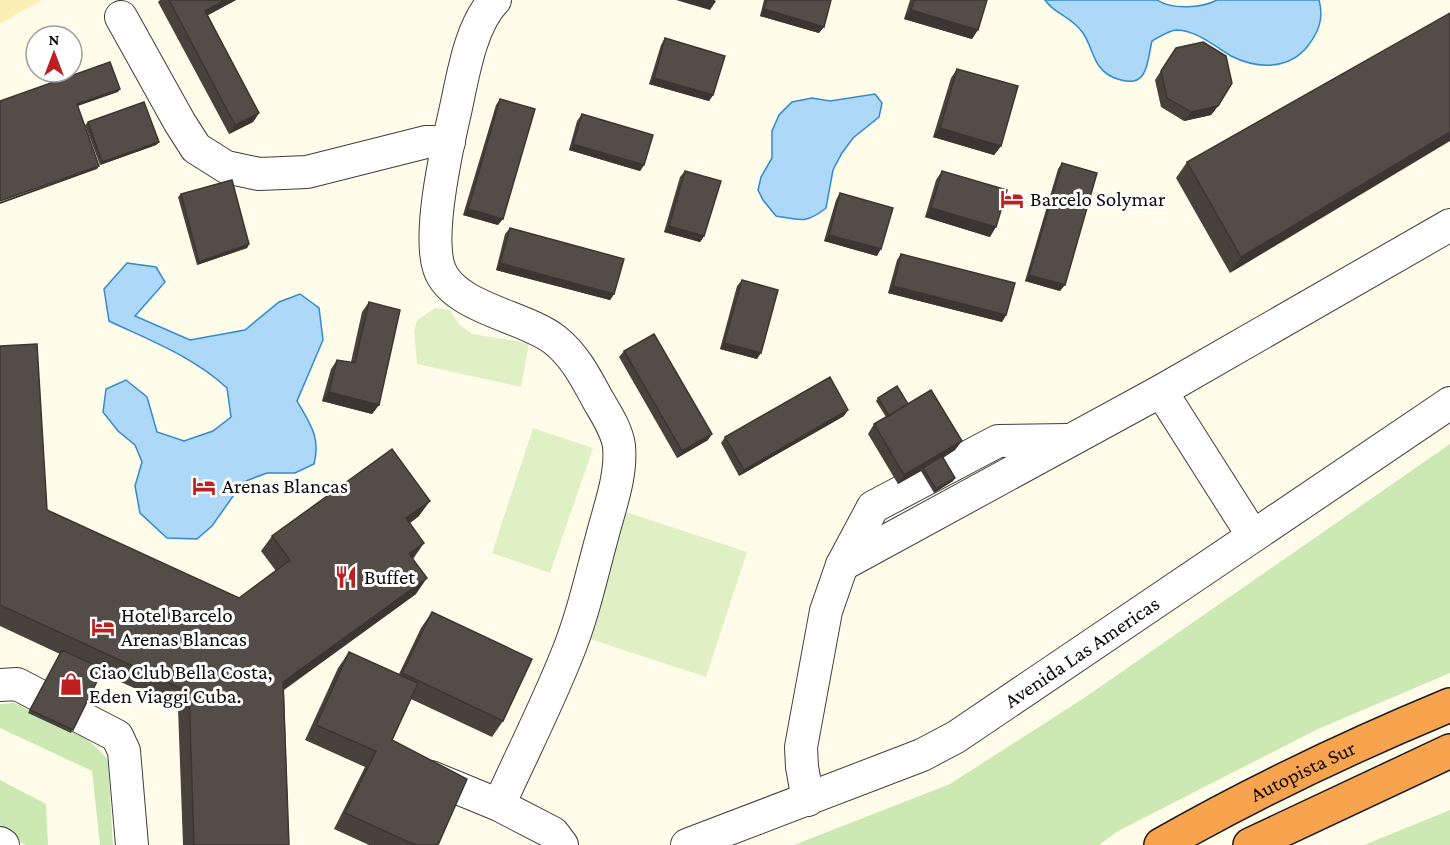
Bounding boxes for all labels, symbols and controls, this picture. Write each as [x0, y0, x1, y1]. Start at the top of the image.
north arrow [24, 24, 84, 84]
text: N [49, 31, 60, 48]
hotel icon: Barcelo Solymar [999, 186, 1025, 212]
place label: Barcelo Solymar [1030, 187, 1166, 211]
hotel icon: Arenas Blancas [191, 473, 217, 499]
place label: Arenas Blancas [222, 474, 348, 498]
restaurant icon: Buffet [333, 564, 359, 590]
place label: Buffet [364, 565, 416, 589]
street label: Avenida Las Americas [1000, 591, 1164, 713]
place label: Hotel Barcelo Arenas Blancas [121, 603, 247, 651]
hotel icon: Hotel Barcelo Arenas Blancas [90, 614, 116, 640]
place label: Ciao Club Bella Costa, Eden Viaggi Cuba. [89, 660, 272, 708]
shop icon: Ciao Club Bella Costa, Eden Viaggi Cuba. [58, 671, 84, 697]
street label: Autopista Sur [1246, 735, 1360, 807]

